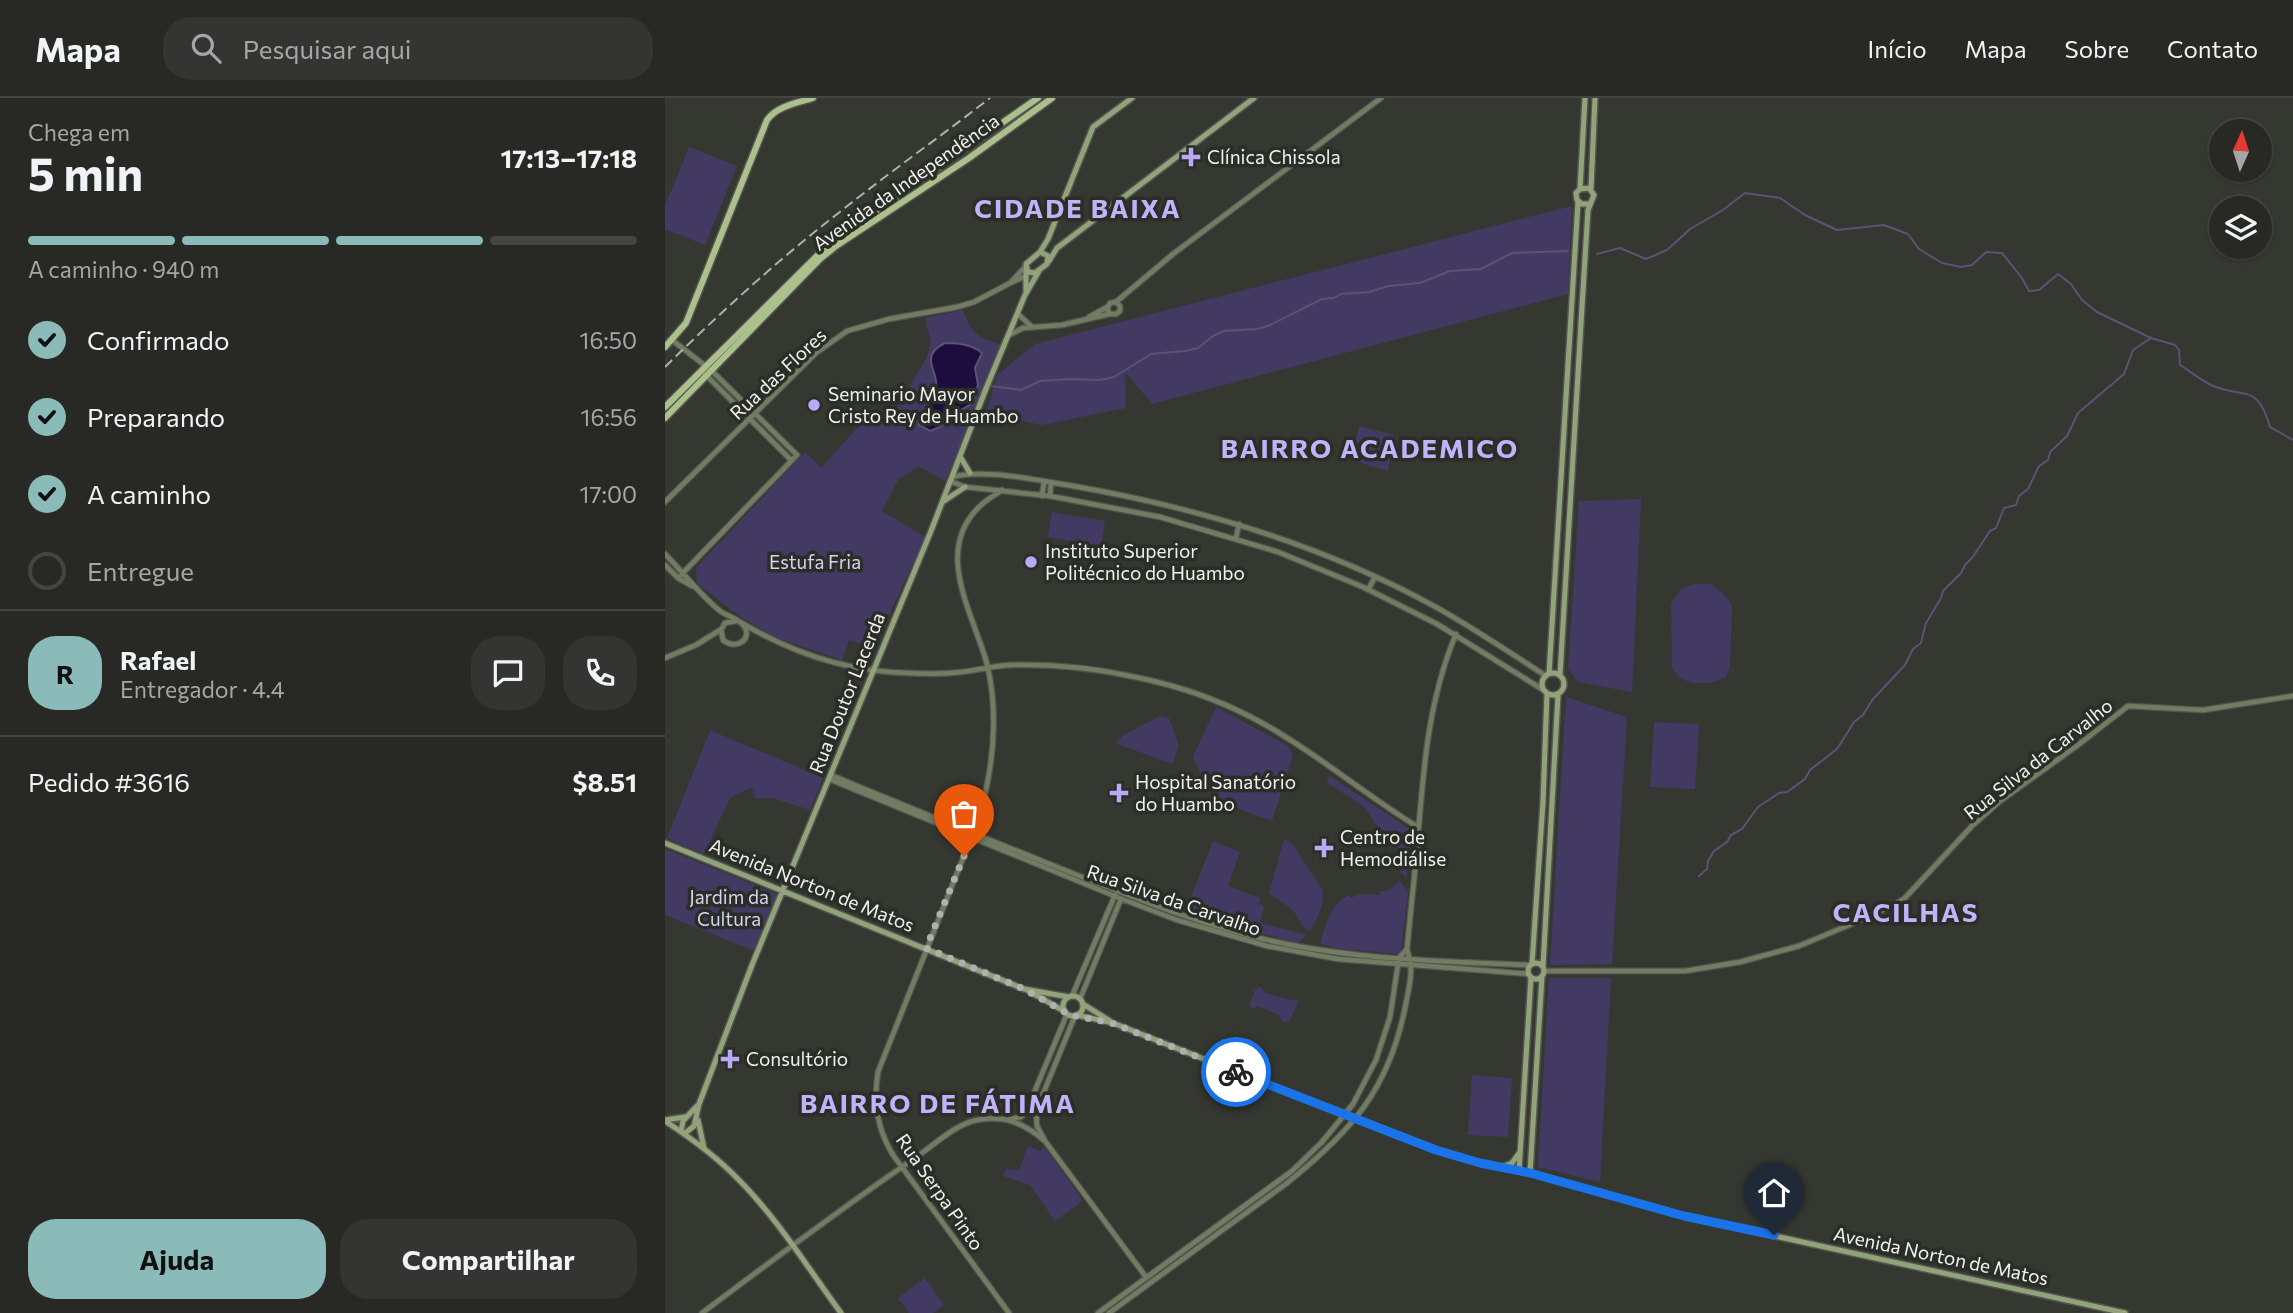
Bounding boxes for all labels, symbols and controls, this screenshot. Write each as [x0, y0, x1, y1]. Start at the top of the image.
search box [163, 17, 653, 80]
text: Mapa [35, 28, 121, 69]
icon: search [187, 29, 225, 67]
text: Pesquisar aqui [243, 33, 411, 64]
text: Início [1868, 34, 1927, 63]
text: Mapa [1965, 34, 2027, 63]
text: Sobre [2065, 34, 2129, 63]
text: Contato [2167, 34, 2258, 63]
street label: Avenida da Independência [808, 108, 1003, 255]
text: Chega em [28, 118, 130, 146]
north arrow [2209, 119, 2271, 182]
map controls [2209, 119, 2272, 259]
text: 17:13–17:18 [500, 142, 637, 173]
text: 5 min [28, 144, 143, 200]
place label: Clínica Chissola [1207, 145, 1341, 168]
marker: Clínica Chissola [1181, 147, 1201, 167]
district label: CIDADE BAIXA [974, 192, 1182, 223]
button: layers [2209, 196, 2272, 259]
text: A caminho · 940 m [28, 255, 219, 283]
icon: check [28, 321, 66, 359]
street label: Rua das Flores [725, 323, 830, 424]
text: Confirmado [87, 324, 229, 355]
text: 16:50 [580, 326, 637, 354]
place label: Seminario Mayor Cristo Rey de Huambo [828, 382, 1019, 427]
marker: Seminario Mayor Cristo Rey de Huambo [806, 397, 822, 413]
icon: check [28, 398, 66, 436]
text: Preparando [87, 401, 225, 432]
text: 16:56 [581, 403, 637, 431]
district label: BAIRRO ACADEMICO [1221, 432, 1519, 463]
icon: check [28, 475, 66, 513]
text: A caminho [87, 478, 211, 509]
text: 17:00 [580, 480, 637, 508]
place label: Instituto Superior Politécnico do Huambo [1045, 539, 1245, 584]
park label: Estufa Fria [769, 550, 861, 573]
marker: Instituto Superior Politécnico do Huambo [1023, 554, 1039, 570]
text: Entregue [87, 555, 194, 586]
street label: Rua Doutor Lacerda [804, 609, 889, 777]
button: chat [471, 636, 545, 710]
button: phone [563, 636, 637, 710]
text: Rafael [120, 644, 196, 675]
text: R [56, 658, 74, 689]
text: Entregador · 4.4 [120, 675, 285, 703]
street label: Rua Silva da Carvalho [1959, 693, 2117, 824]
text: Pedido #3616 [28, 766, 190, 797]
text: $8.51 [573, 766, 637, 797]
place label: Hospital Sanatório do Huambo [1135, 770, 1296, 815]
marker: Hospital Sanatório do Huambo [1109, 783, 1129, 803]
pin [934, 784, 994, 856]
icon: bag [945, 795, 983, 833]
place label: Centro de Hemodiálise [1340, 825, 1446, 870]
street label: Avenida Norton de Matos [706, 833, 918, 936]
marker: Centro de Hemodiálise [1314, 838, 1334, 858]
street label: Rua Silva da Carvalho [1084, 859, 1264, 940]
park label: Jardim da Cultura [689, 885, 769, 930]
district label: CACILHAS [1833, 896, 1979, 927]
courier [1201, 1037, 1271, 1107]
place label: Consultório [746, 1047, 848, 1070]
marker: Consultório [720, 1049, 740, 1069]
icon: bike [1217, 1053, 1255, 1091]
district label: BAIRRO DE FÁTIMA [800, 1087, 1076, 1118]
street label: Rua Serpa Pinto [892, 1129, 989, 1254]
pin [1744, 1163, 1804, 1235]
icon: home [1755, 1174, 1793, 1212]
button: Ajuda [28, 1219, 326, 1299]
button: Compartilhar [340, 1219, 637, 1299]
street label: Avenida Norton de Matos [1832, 1221, 2051, 1290]

